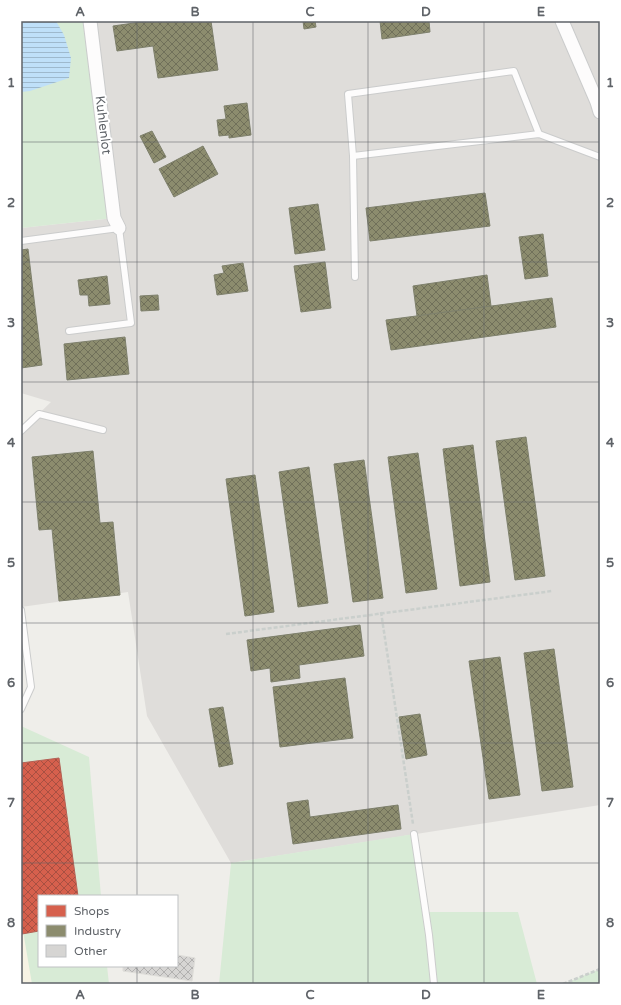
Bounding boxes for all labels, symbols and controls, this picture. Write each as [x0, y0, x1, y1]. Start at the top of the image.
text: A [75, 4, 85, 20]
text: B [190, 4, 200, 20]
text: C [305, 4, 315, 20]
text: D [421, 4, 431, 20]
text: E [537, 4, 545, 20]
text: 1 [7, 75, 15, 91]
text: 1 [606, 75, 614, 91]
street label: Kuhlenlot [91, 95, 115, 155]
text: 2 [7, 195, 15, 211]
text: 2 [606, 195, 614, 211]
text: 3 [7, 315, 15, 331]
text: 3 [606, 315, 614, 331]
text: 4 [7, 435, 16, 451]
text: 4 [606, 435, 615, 451]
text: 5 [7, 555, 15, 571]
text: 5 [606, 555, 614, 571]
text: 6 [7, 675, 15, 691]
text: 6 [606, 675, 614, 691]
text: 7 [7, 795, 15, 811]
text: 7 [606, 795, 614, 811]
legend [38, 895, 178, 967]
text: Shops [74, 904, 109, 918]
text: 8 [7, 915, 15, 931]
text: 8 [606, 915, 614, 931]
text: Industry [74, 924, 121, 938]
text: Other [74, 944, 107, 958]
text: A [75, 987, 85, 1003]
text: B [190, 987, 200, 1003]
text: C [305, 987, 315, 1003]
text: D [421, 987, 431, 1003]
text: E [537, 987, 545, 1003]

